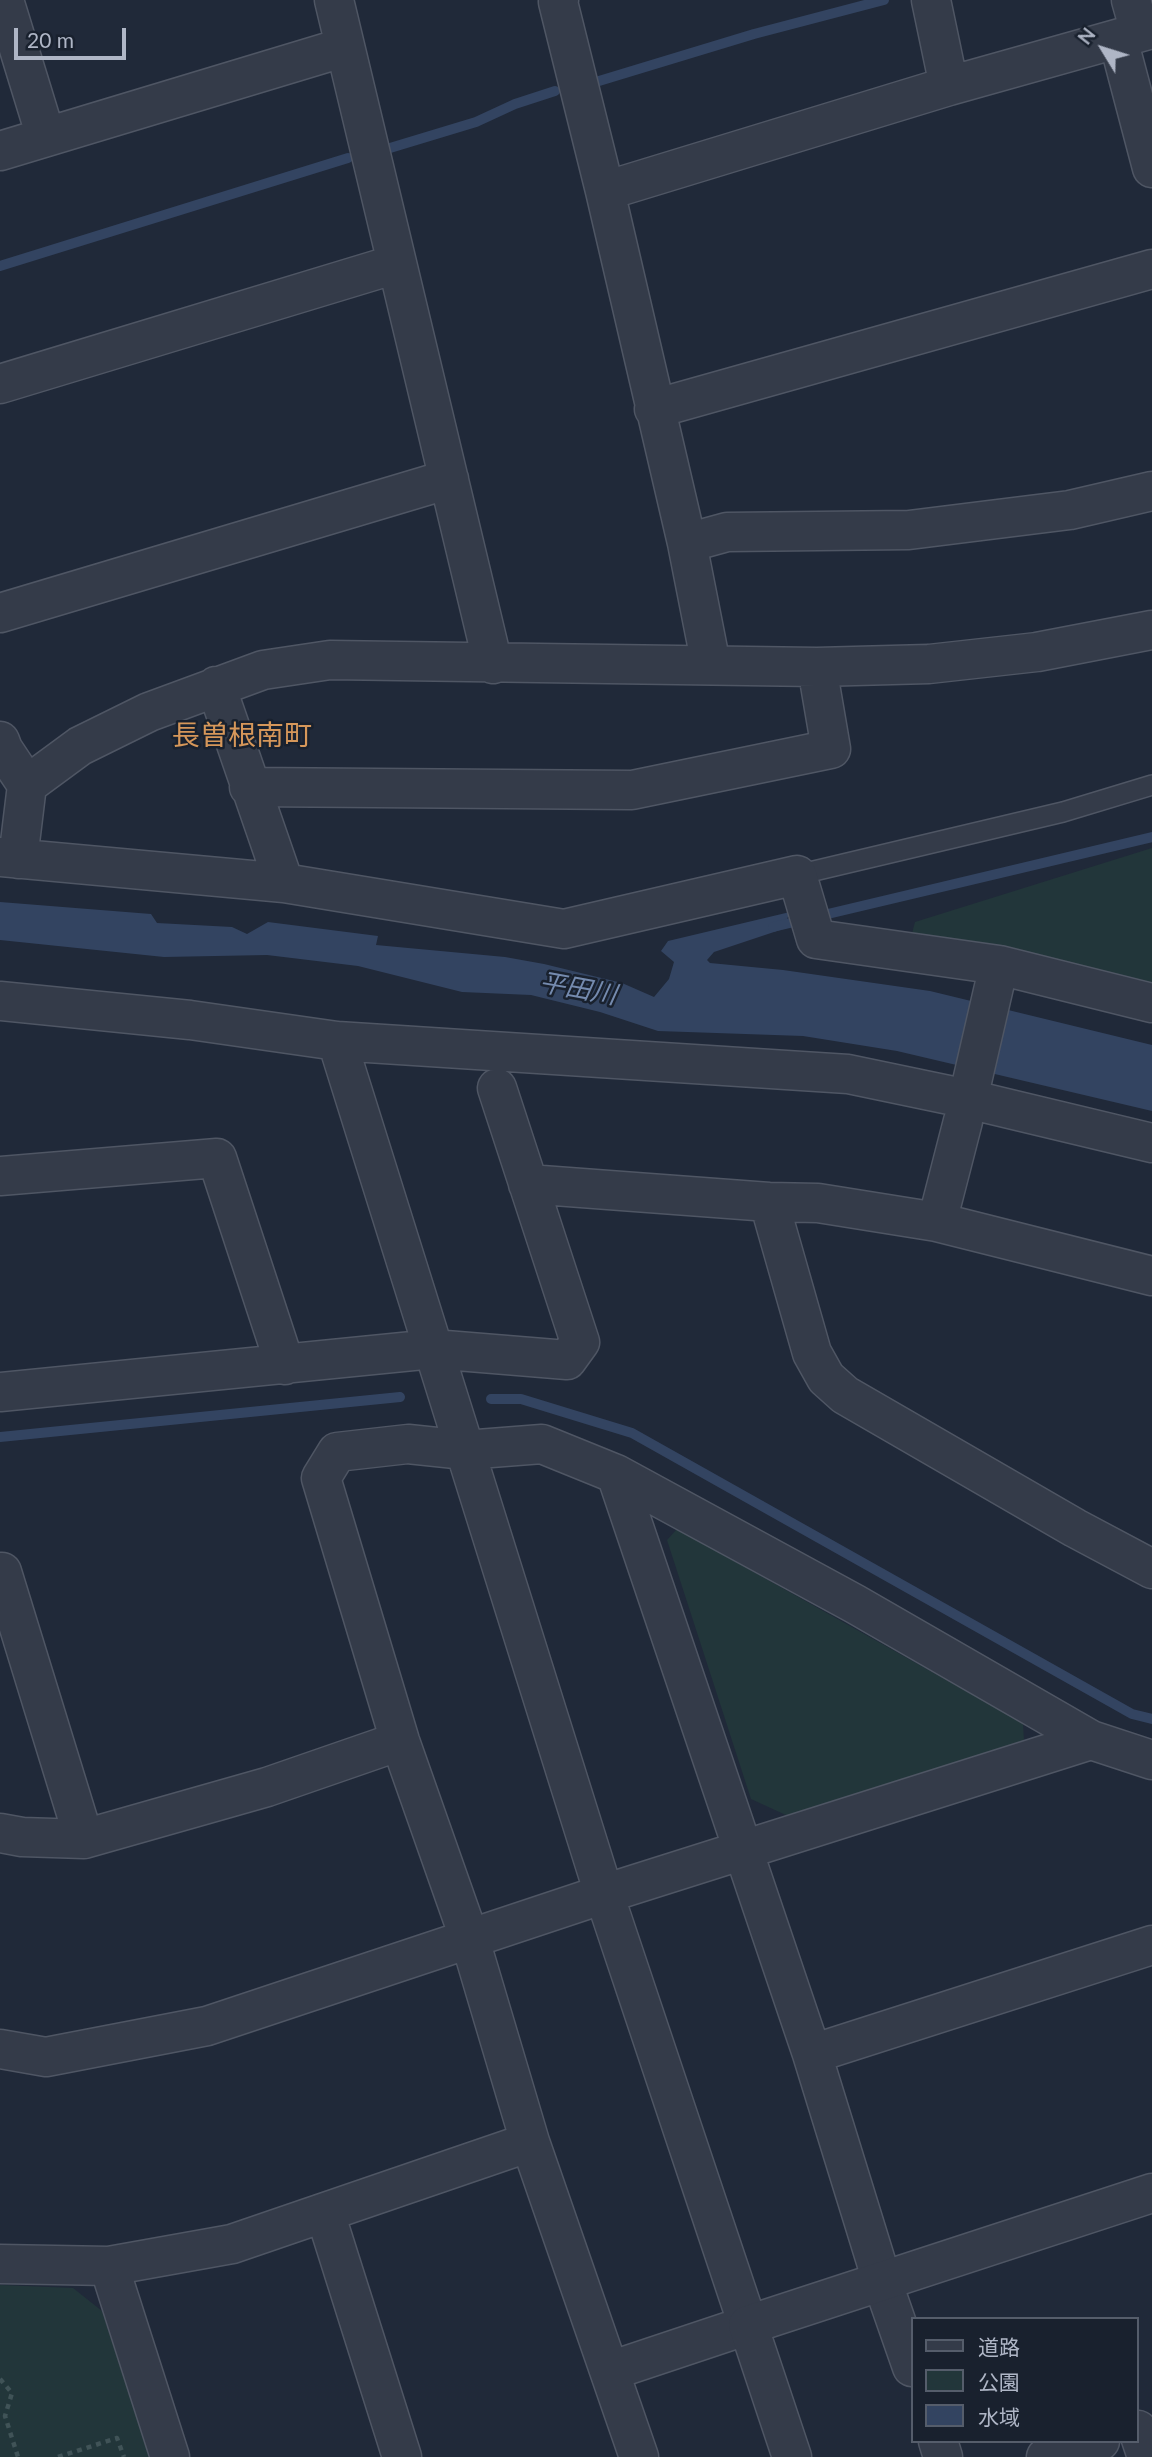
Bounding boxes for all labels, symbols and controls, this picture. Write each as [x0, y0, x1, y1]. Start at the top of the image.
scale bar [18, 14, 130, 58]
north arrow [1068, 14, 1138, 84]
text: N [1072, 23, 1100, 49]
text: 20 m [27, 27, 74, 52]
district label: 長曽根南町 [172, 719, 312, 753]
water label: 平田川 [537, 967, 619, 1011]
legend [911, 2317, 1138, 2443]
text: 道路 [978, 2334, 1020, 2359]
text: 公園 [978, 2369, 1020, 2394]
text: 水域 [978, 2404, 1020, 2429]

